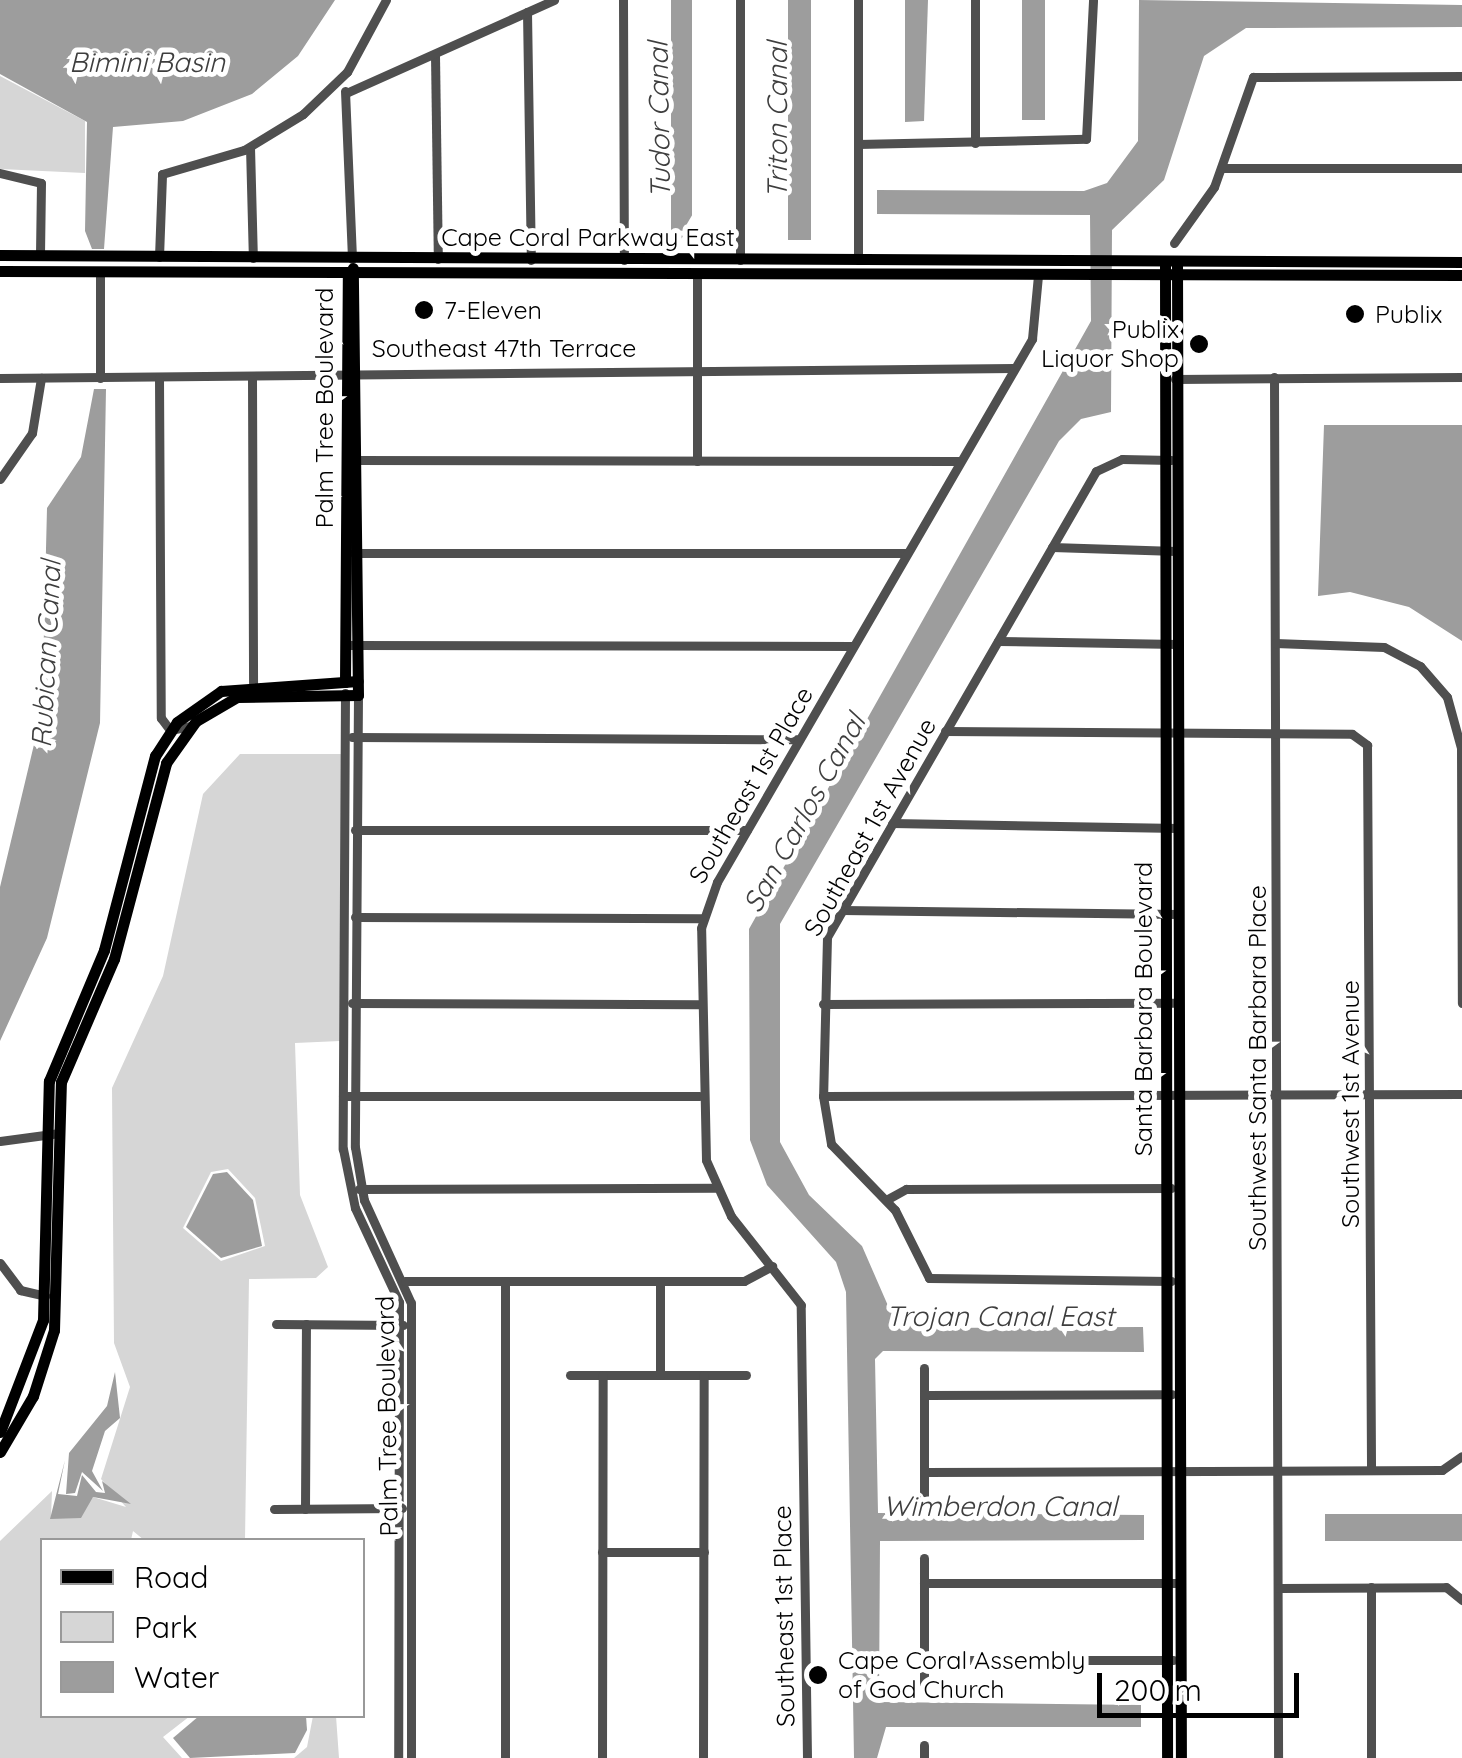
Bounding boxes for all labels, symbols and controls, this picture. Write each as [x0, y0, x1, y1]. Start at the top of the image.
water label: Tudor Canal [641, 41, 677, 199]
water label: Triton Canal [760, 42, 794, 198]
water label: Bimini Basin [69, 45, 225, 79]
street label: Cape Coral Parkway East [441, 222, 735, 252]
street label: Palm Tree Boulevard [309, 288, 339, 528]
place label: 7-Eleven [444, 295, 542, 325]
marker: 7-Eleven [413, 299, 435, 321]
place label: Publix [1375, 299, 1442, 329]
marker: Publix [1344, 303, 1366, 325]
place label: Publix Liquor Shop [1041, 315, 1179, 374]
street label: Southeast 47th Terrace [372, 333, 636, 363]
marker: Publix Liquor Shop [1188, 333, 1210, 355]
water label: Rubican Canal [24, 559, 68, 749]
street label: Southeast 1st Place [683, 682, 819, 888]
water label: San Carlos Canal [736, 708, 872, 918]
street label: Southeast 1st Avenue [798, 713, 942, 941]
street label: Santa Barbara Boulevard [1128, 862, 1158, 1156]
street label: Southwest Santa Barbara Place [1242, 885, 1272, 1251]
street label: Southwest 1st Avenue [1335, 980, 1365, 1228]
street label: Palm Tree Boulevard [370, 1295, 404, 1537]
water label: Trojan Canal East [886, 1299, 1114, 1333]
water label: Wimberdon Canal [883, 1489, 1117, 1523]
street label: Southeast 1st Place [767, 1505, 801, 1727]
legend [40, 1538, 365, 1718]
text: Road [134, 1558, 208, 1596]
text: Park [134, 1608, 198, 1646]
place label: Cape Coral Assembly of God Church [838, 1646, 1085, 1705]
scale bar [1102, 1653, 1304, 1715]
text: Water [134, 1658, 219, 1696]
marker: Cape Coral Assembly of God Church [807, 1664, 829, 1686]
text: 200 m [1114, 1671, 1202, 1709]

